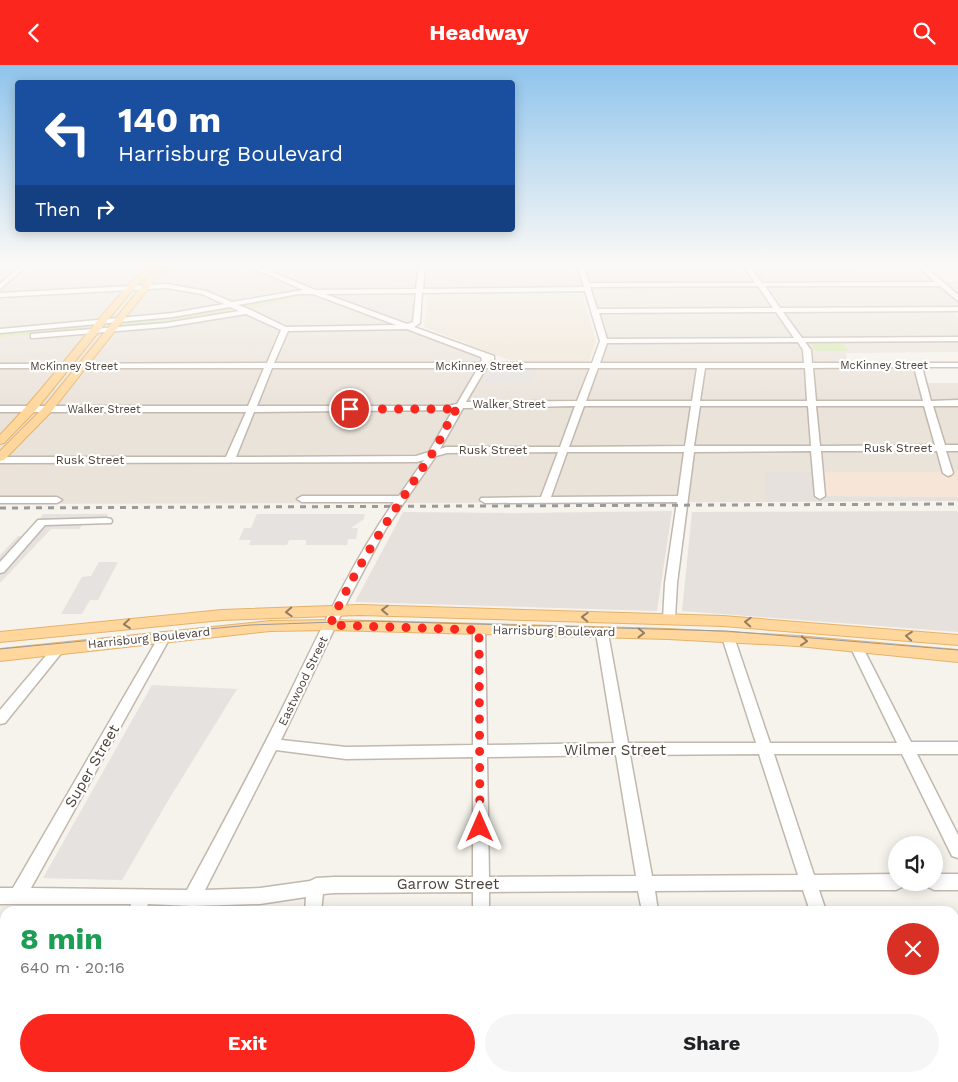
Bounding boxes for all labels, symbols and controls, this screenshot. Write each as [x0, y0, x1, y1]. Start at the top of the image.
icon: back [20, 19, 48, 47]
icon: search [910, 19, 938, 47]
text: Headway [429, 20, 529, 45]
text: 140 m [118, 99, 221, 141]
icon: left [35, 100, 100, 165]
text: Harrisburg Boulevard [118, 141, 343, 166]
icon: right [91, 195, 119, 223]
text: Then [35, 198, 81, 221]
street label: McKinney Street [840, 359, 928, 372]
street label: McKinney Street [30, 360, 118, 373]
street label: McKinney Street [435, 360, 523, 373]
pin [329, 388, 371, 430]
icon: arrive [336, 395, 364, 423]
street label: Walker Street [472, 398, 546, 411]
street label: Walker Street [67, 403, 141, 416]
street label: Rusk Street [864, 441, 932, 455]
street label: Rusk Street [459, 443, 527, 457]
street label: Rusk Street [56, 453, 124, 467]
one-way arrow [380, 605, 388, 615]
one-way arrow [284, 607, 292, 618]
one-way arrow [581, 612, 588, 622]
one-way arrow [743, 617, 751, 628]
one-way arrow [122, 619, 130, 630]
street label: Harrisburg Boulevard [492, 623, 616, 639]
street label: Harrisburg Boulevard [87, 625, 211, 651]
one-way arrow [638, 628, 646, 638]
one-way arrow [905, 631, 913, 642]
street label: Eastwood Street [275, 634, 331, 728]
one-way arrow [800, 636, 808, 647]
street label: Super Street [61, 721, 123, 811]
street label: Wilmer Street [564, 741, 667, 759]
position arrow [453, 800, 505, 852]
map controls [888, 836, 943, 891]
button: sound [888, 836, 943, 891]
street label: Garrow Street [397, 875, 500, 893]
text: 8 min [20, 921, 103, 956]
button: close [887, 923, 939, 975]
text: 640 m · 20:16 [20, 958, 125, 977]
button: Exit [20, 1014, 475, 1072]
button: Share [485, 1014, 939, 1072]

